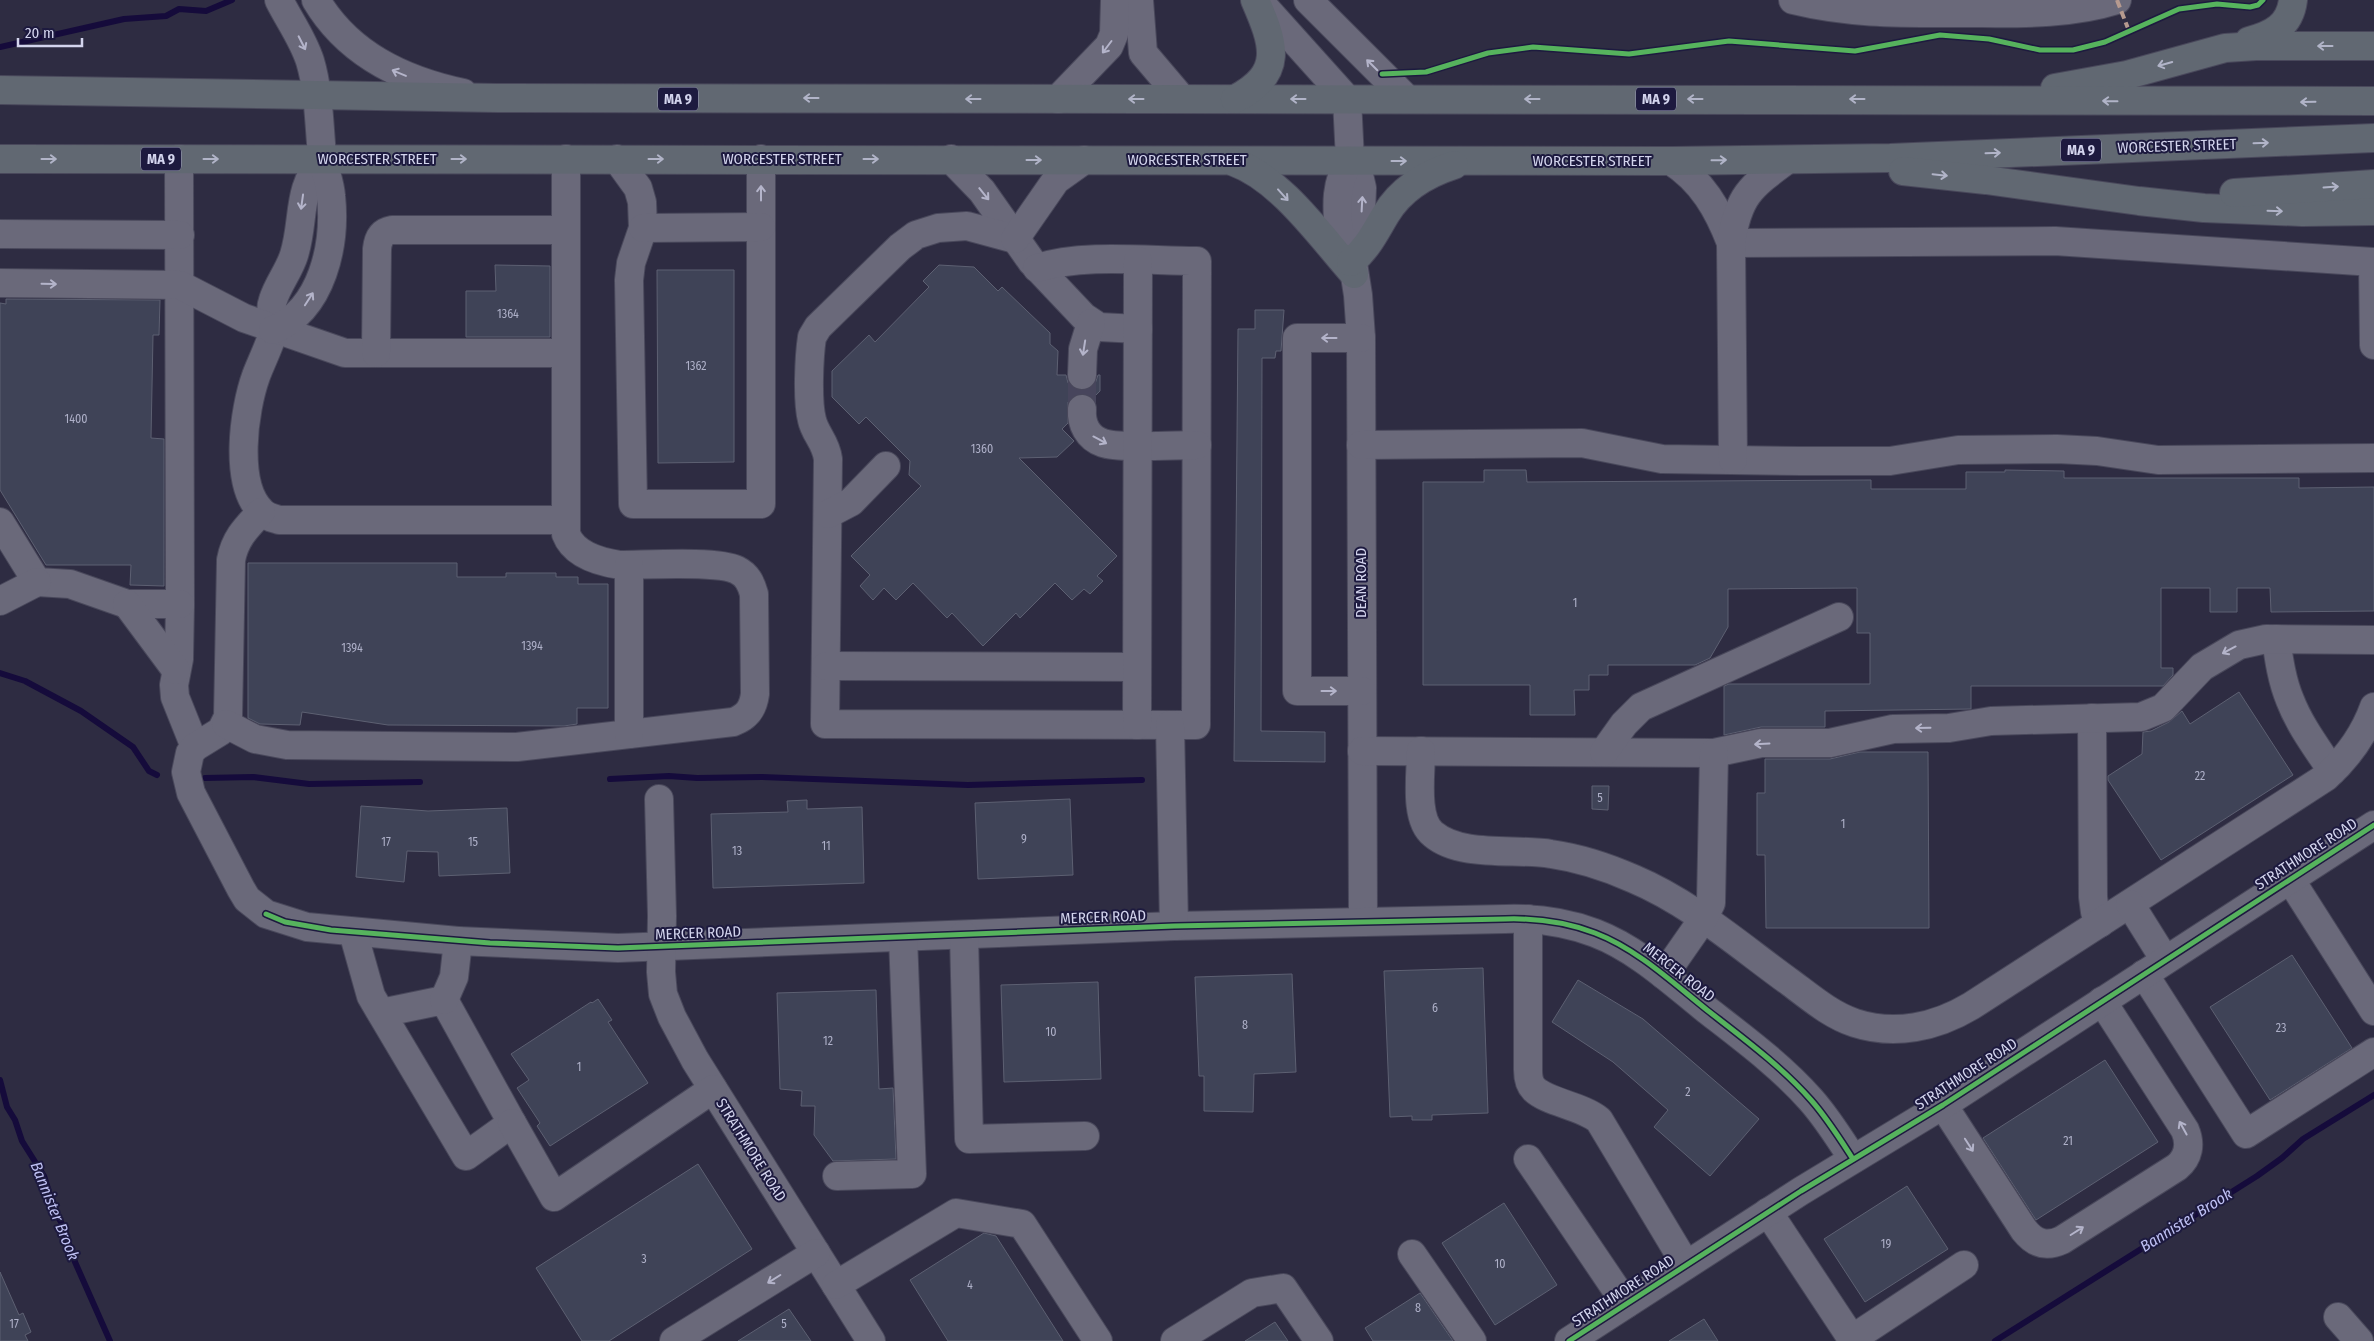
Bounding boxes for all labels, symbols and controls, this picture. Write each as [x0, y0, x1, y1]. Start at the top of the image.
scale bar [18, 15, 81, 47]
text: 20 m [25, 24, 55, 42]
one-way arrow [298, 35, 307, 50]
one-way arrow [1102, 40, 1113, 53]
one-way arrow [2318, 41, 2334, 51]
one-way arrow [1366, 58, 1378, 71]
one-way arrow [2157, 60, 2173, 70]
one-way arrow [392, 67, 407, 77]
road number: MA 9 [658, 88, 698, 110]
road number: MA 9 [1636, 88, 1676, 110]
one-way arrow [803, 93, 819, 103]
one-way arrow [965, 94, 982, 104]
one-way arrow [1128, 94, 1144, 104]
one-way arrow [1290, 94, 1306, 104]
one-way arrow [1525, 94, 1541, 104]
one-way arrow [1687, 94, 1704, 104]
one-way arrow [1850, 94, 1866, 104]
one-way arrow [2103, 96, 2119, 106]
one-way arrow [2300, 97, 2316, 107]
street label: WORCESTER STREET [2117, 135, 2237, 157]
road number: MA 9 [2061, 138, 2101, 162]
one-way arrow [2252, 138, 2268, 147]
road number: MA 9 [141, 148, 181, 170]
one-way arrow [1985, 149, 2001, 158]
street label: WORCESTER STREET [317, 150, 437, 168]
street label: WORCESTER STREET [722, 150, 842, 168]
street label: WORCESTER STREET [1127, 151, 1247, 169]
street label: WORCESTER STREET [1532, 152, 1652, 170]
one-way arrow [40, 154, 56, 164]
one-way arrow [202, 154, 219, 164]
one-way arrow [450, 154, 467, 164]
one-way arrow [648, 154, 664, 164]
one-way arrow [863, 154, 879, 164]
one-way arrow [1026, 155, 1042, 165]
one-way arrow [1390, 156, 1407, 166]
one-way arrow [1711, 156, 1727, 165]
one-way arrow [1932, 170, 1948, 180]
one-way arrow [2323, 183, 2339, 192]
one-way arrow [756, 185, 766, 202]
one-way arrow [979, 187, 990, 200]
one-way arrow [1277, 188, 1289, 201]
one-way arrow [297, 193, 307, 209]
one-way arrow [1357, 196, 1366, 212]
one-way arrow [2267, 206, 2283, 216]
one-way arrow [40, 279, 56, 289]
one-way arrow [305, 292, 315, 306]
house number: 1364 [497, 307, 519, 321]
one-way arrow [1321, 333, 1338, 343]
one-way arrow [1078, 340, 1088, 356]
house number: 1362 [685, 359, 707, 373]
house number: 1400 [65, 412, 88, 426]
one-way arrow [1092, 435, 1107, 445]
house number: 1360 [971, 442, 993, 456]
street label: DEAN ROAD [1352, 548, 1370, 618]
house number: 1 [1573, 596, 1577, 610]
house number: 1394 [521, 639, 543, 653]
house number: 1394 [341, 641, 363, 655]
one-way arrow [2222, 646, 2237, 655]
one-way arrow [1320, 686, 1337, 696]
one-way arrow [1915, 723, 1932, 733]
one-way arrow [1754, 739, 1770, 748]
house number: 22 [2195, 769, 2205, 783]
house number: 5 [1597, 791, 1603, 805]
street label: STRATHMORE ROAD [2252, 814, 2360, 894]
house number: 1 [1841, 817, 1845, 831]
house number: 9 [1021, 832, 1027, 846]
house number: 17 [381, 835, 391, 849]
house number: 15 [468, 835, 479, 849]
house number: 11 [821, 839, 831, 853]
house number: 13 [732, 844, 742, 858]
street label: MERCER ROAD [1060, 907, 1146, 927]
street label: MERCER ROAD [655, 923, 741, 943]
street label: MERCER ROAD [1640, 938, 1718, 1006]
house number: 6 [1432, 1001, 1438, 1015]
house number: 8 [1242, 1018, 1248, 1032]
house number: 23 [2276, 1021, 2286, 1035]
house number: 10 [1046, 1025, 1056, 1039]
house number: 12 [823, 1034, 833, 1048]
street label: STRATHMORE ROAD [1912, 1034, 2020, 1114]
house number: 1 [577, 1060, 581, 1074]
house number: 2 [1685, 1085, 1691, 1099]
street label: STRATHMORE ROAD [712, 1095, 790, 1205]
one-way arrow [2177, 1121, 2187, 1136]
house number: 21 [2063, 1134, 2073, 1148]
one-way arrow [1964, 1138, 1974, 1152]
water label: Bannister Brook [27, 1159, 83, 1263]
water label: Bannister Brook [2137, 1184, 2236, 1256]
one-way arrow [2070, 1225, 2084, 1236]
house number: 19 [1881, 1237, 1891, 1251]
street label: STRATHMORE ROAD [1569, 1251, 1677, 1331]
house number: 3 [641, 1252, 647, 1266]
house number: 10 [1495, 1257, 1505, 1271]
one-way arrow [768, 1274, 782, 1284]
house number: 4 [967, 1278, 973, 1292]
house number: 8 [1415, 1301, 1421, 1315]
house number: 17 [9, 1317, 19, 1331]
house number: 5 [781, 1317, 787, 1331]

